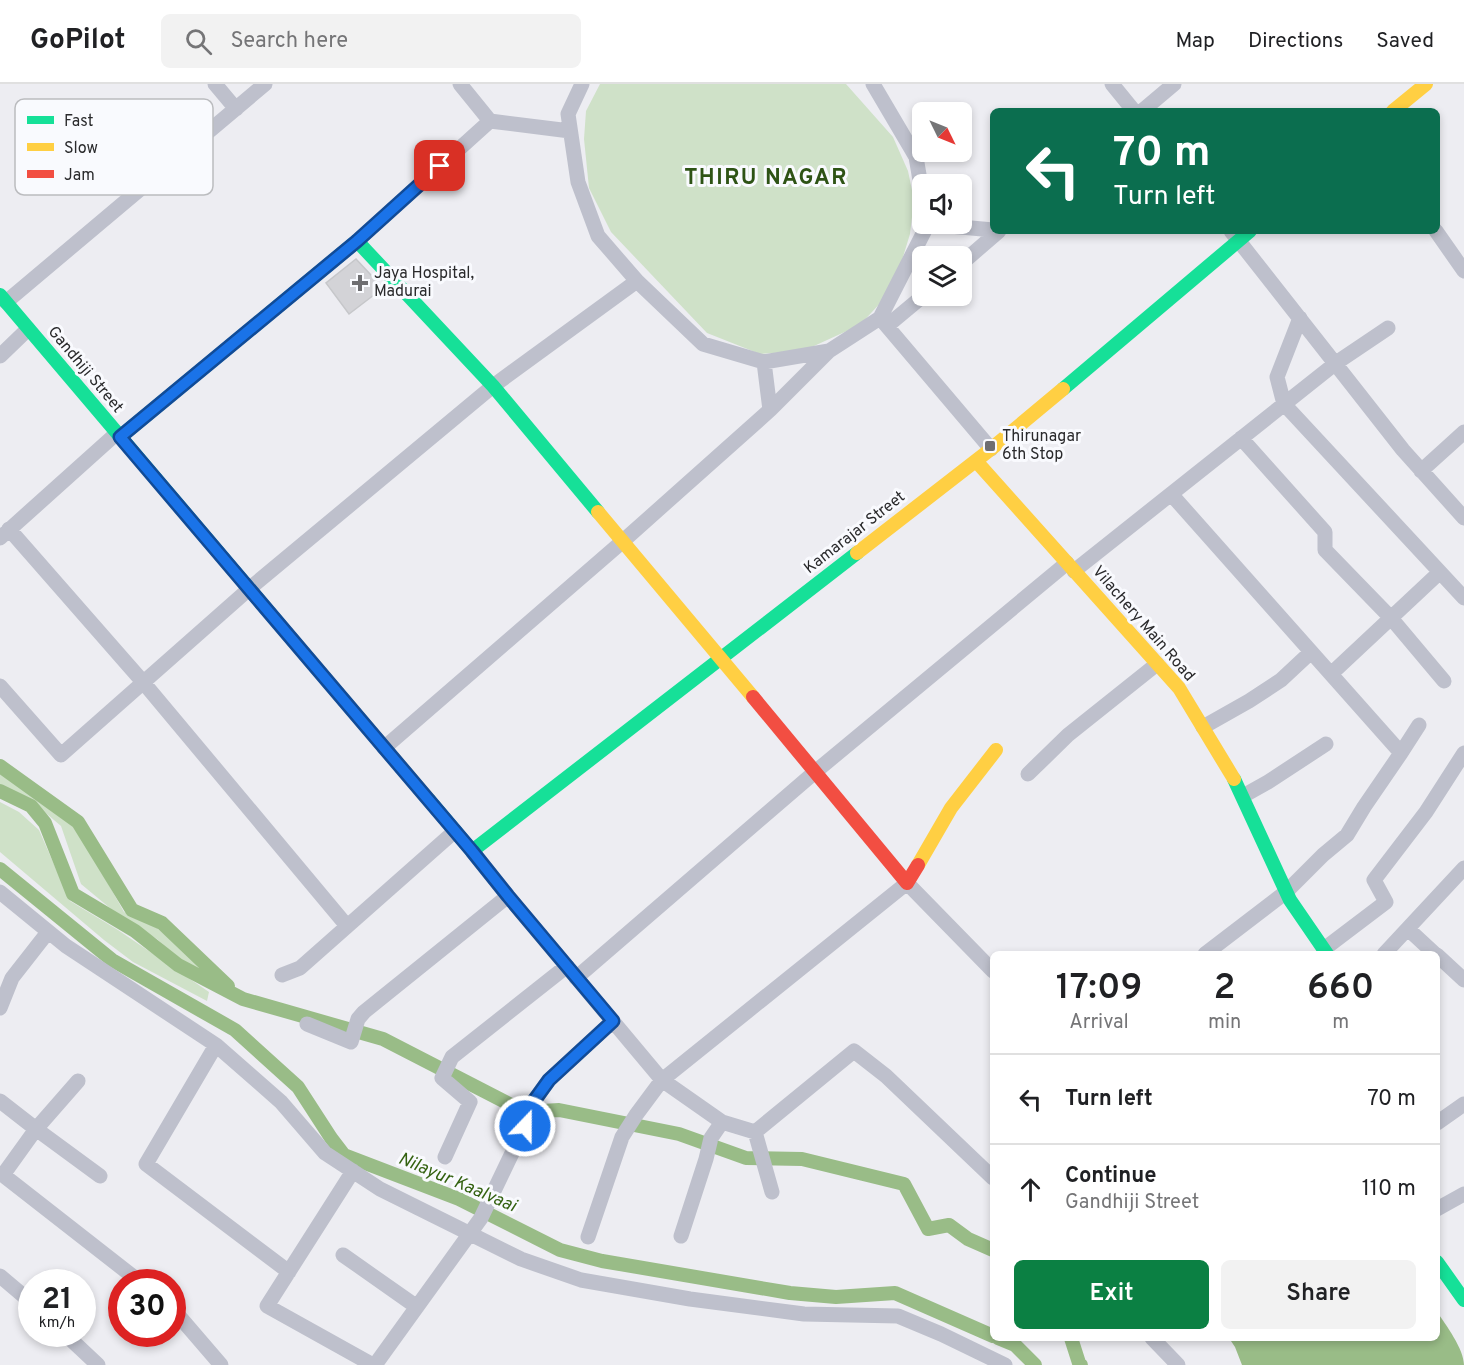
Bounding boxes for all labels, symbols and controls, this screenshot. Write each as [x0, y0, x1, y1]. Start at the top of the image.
search box [161, 14, 581, 68]
text: GoPilot [30, 23, 125, 59]
icon: search [182, 25, 215, 58]
text: Search here [230, 28, 348, 55]
text: Map [1175, 28, 1215, 55]
text: Directions [1248, 28, 1343, 55]
text: Saved [1376, 28, 1434, 55]
legend [15, 99, 213, 195]
north arrow [912, 102, 972, 162]
map controls [912, 102, 972, 306]
text: Fast [64, 112, 94, 132]
text: 70 m [1113, 128, 1211, 181]
icon: left [1014, 132, 1092, 210]
text: Slow [64, 139, 98, 159]
pin [414, 140, 465, 191]
icon: arrive [423, 149, 456, 182]
district label: THIRU NAGAR [684, 165, 848, 192]
text: Jam [64, 166, 95, 186]
button: sound [912, 174, 972, 234]
text: Turn left [1113, 180, 1215, 214]
button: layers [912, 246, 972, 306]
place label: Jaya Hospital, Madurai [374, 264, 474, 302]
marker: Jaya Hospital, Madurai [351, 274, 369, 292]
street label: Gandhiji Street [43, 322, 127, 418]
place label: Thirunagar 6th Stop [1002, 427, 1081, 465]
marker: Thirunagar 6th Stop [983, 439, 997, 453]
street label: Kamarajar Street [800, 487, 910, 579]
street label: Vilachery Main Road [1087, 562, 1199, 686]
text: 17:09 [1056, 966, 1142, 1012]
text: 2 [1214, 966, 1236, 1012]
text: 660 [1307, 966, 1374, 1012]
text: Arrival [1069, 1010, 1129, 1036]
text: min [1208, 1010, 1241, 1036]
text: m [1332, 1010, 1349, 1036]
icon: left [1014, 1083, 1047, 1116]
text: Turn left [1065, 1086, 1153, 1113]
text: 70 m [1367, 1086, 1416, 1113]
position arrow [493, 1094, 557, 1158]
water label: Nilayur Kaalvaai [395, 1148, 521, 1219]
text: Continue [1065, 1163, 1156, 1190]
icon: ahead [1014, 1173, 1047, 1206]
text: 110 m [1362, 1176, 1416, 1203]
text: Gandhiji Street [1065, 1190, 1199, 1216]
button: Exit [1014, 1260, 1209, 1329]
button: Share [1221, 1260, 1416, 1329]
speed limit sign: 30 [108, 1269, 186, 1347]
text: 21 [42, 1282, 72, 1319]
text: km/h [39, 1314, 75, 1333]

